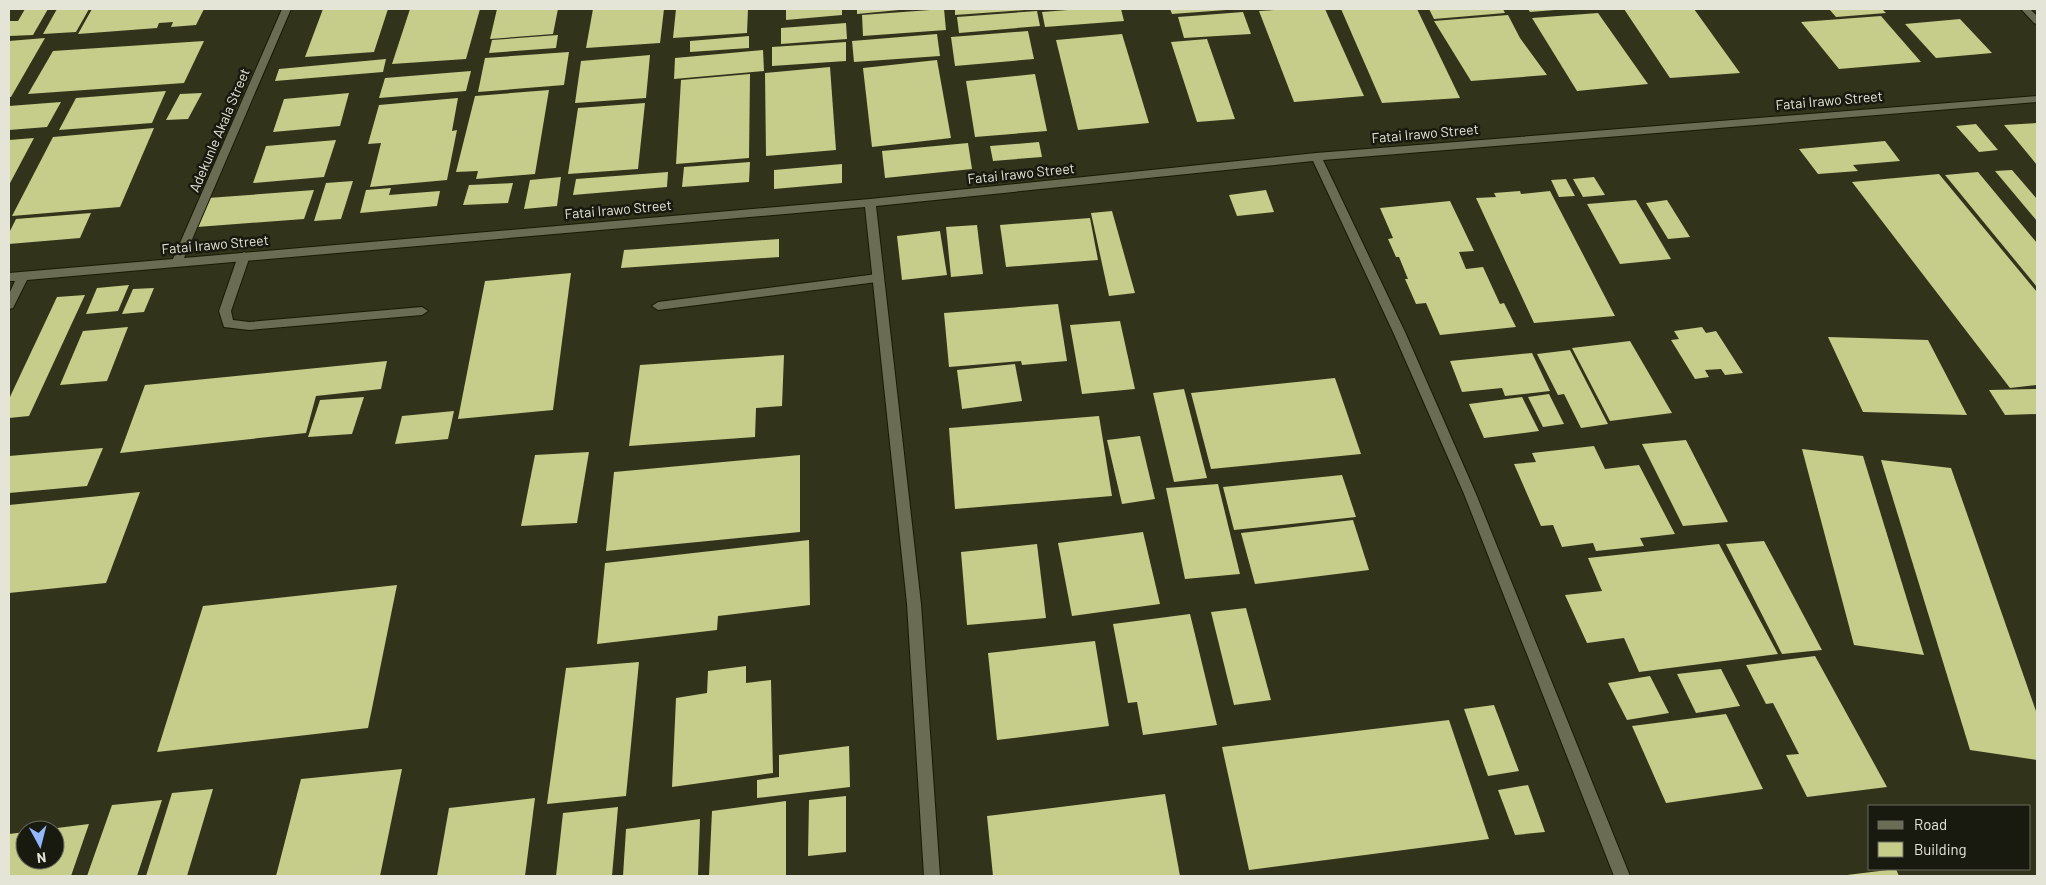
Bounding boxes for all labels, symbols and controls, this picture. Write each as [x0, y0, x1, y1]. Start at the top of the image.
street label: Adekunle Akala Street [185, 66, 253, 194]
street label: Fatai Irawo Street [1775, 87, 1883, 113]
street label: Fatai Irawo Street [1371, 120, 1479, 146]
street label: Fatai Irawo Street [967, 159, 1075, 187]
street label: Fatai Irawo Street [564, 196, 672, 222]
street label: Fatai Irawo Street [161, 231, 269, 257]
legend [1868, 805, 2031, 870]
text: Road [1914, 815, 1947, 833]
north arrow [15, 820, 65, 870]
text: Building [1914, 840, 1967, 858]
text: N [36, 849, 47, 867]

